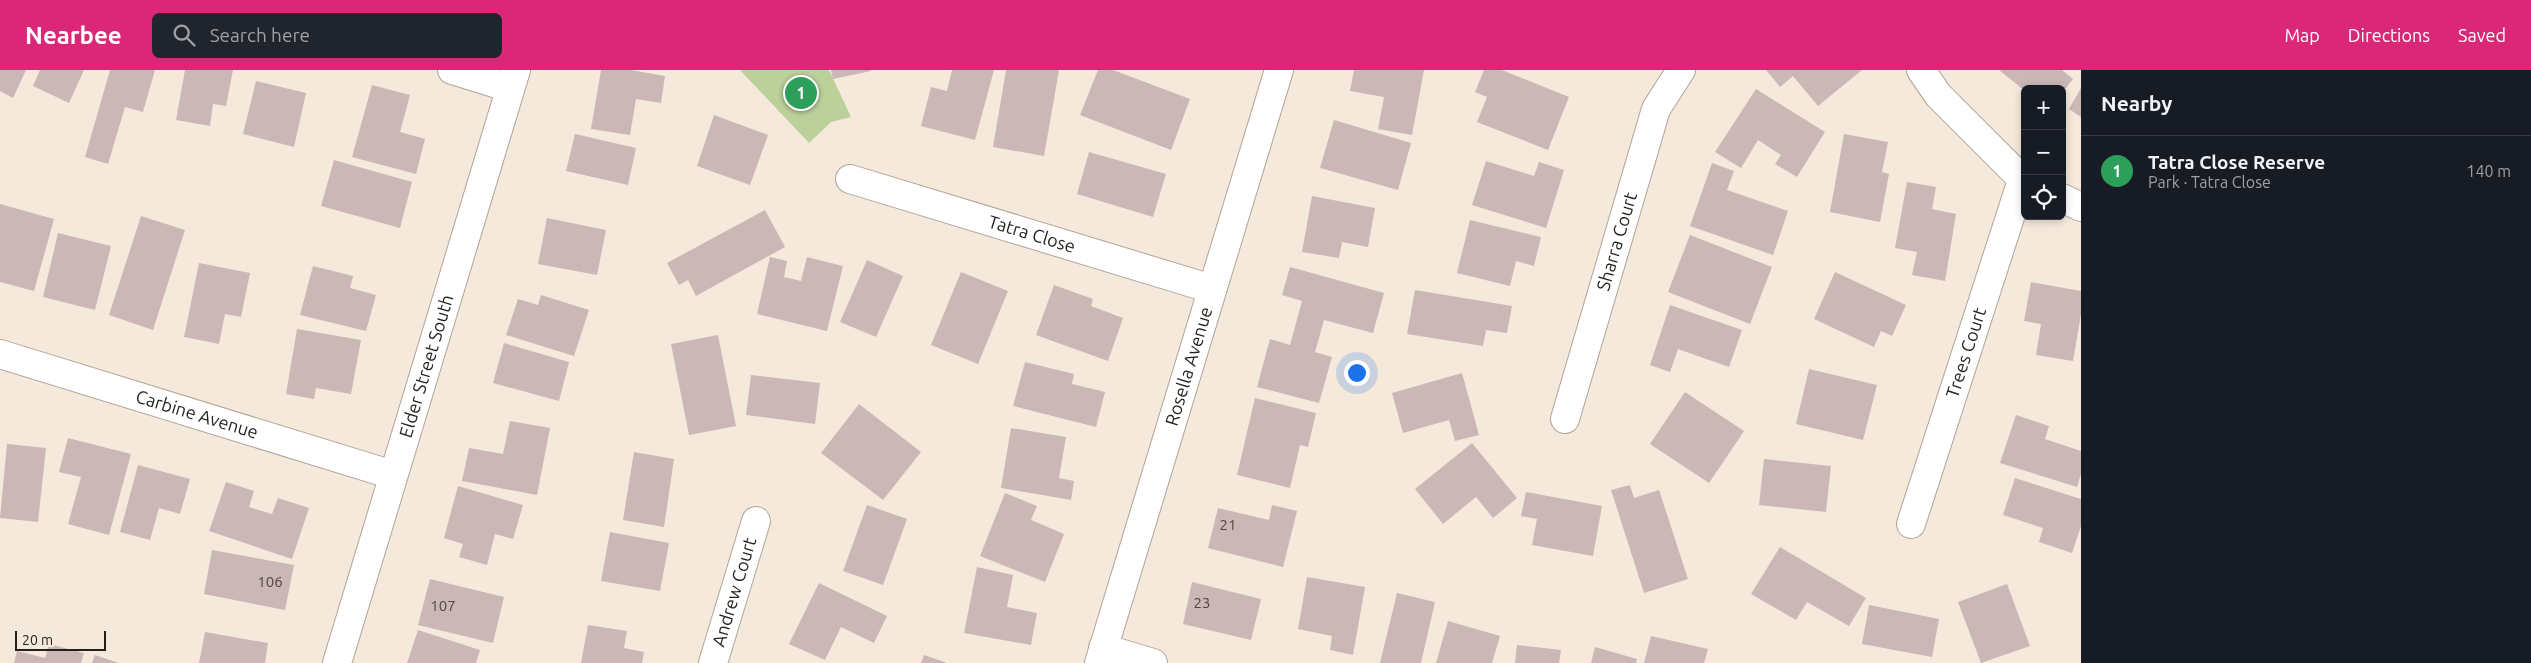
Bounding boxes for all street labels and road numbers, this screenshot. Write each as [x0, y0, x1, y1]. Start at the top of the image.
street label: Sharra Court [1592, 190, 1640, 293]
street label: Tatra Close [986, 211, 1078, 256]
street label: Elder Street South [395, 292, 457, 440]
street label: Rosella Avenue [1161, 304, 1216, 428]
street label: Trees Court [1941, 305, 1989, 400]
street label: Carbine Avenue [134, 385, 261, 442]
street label: Andrew Court [708, 535, 759, 649]

